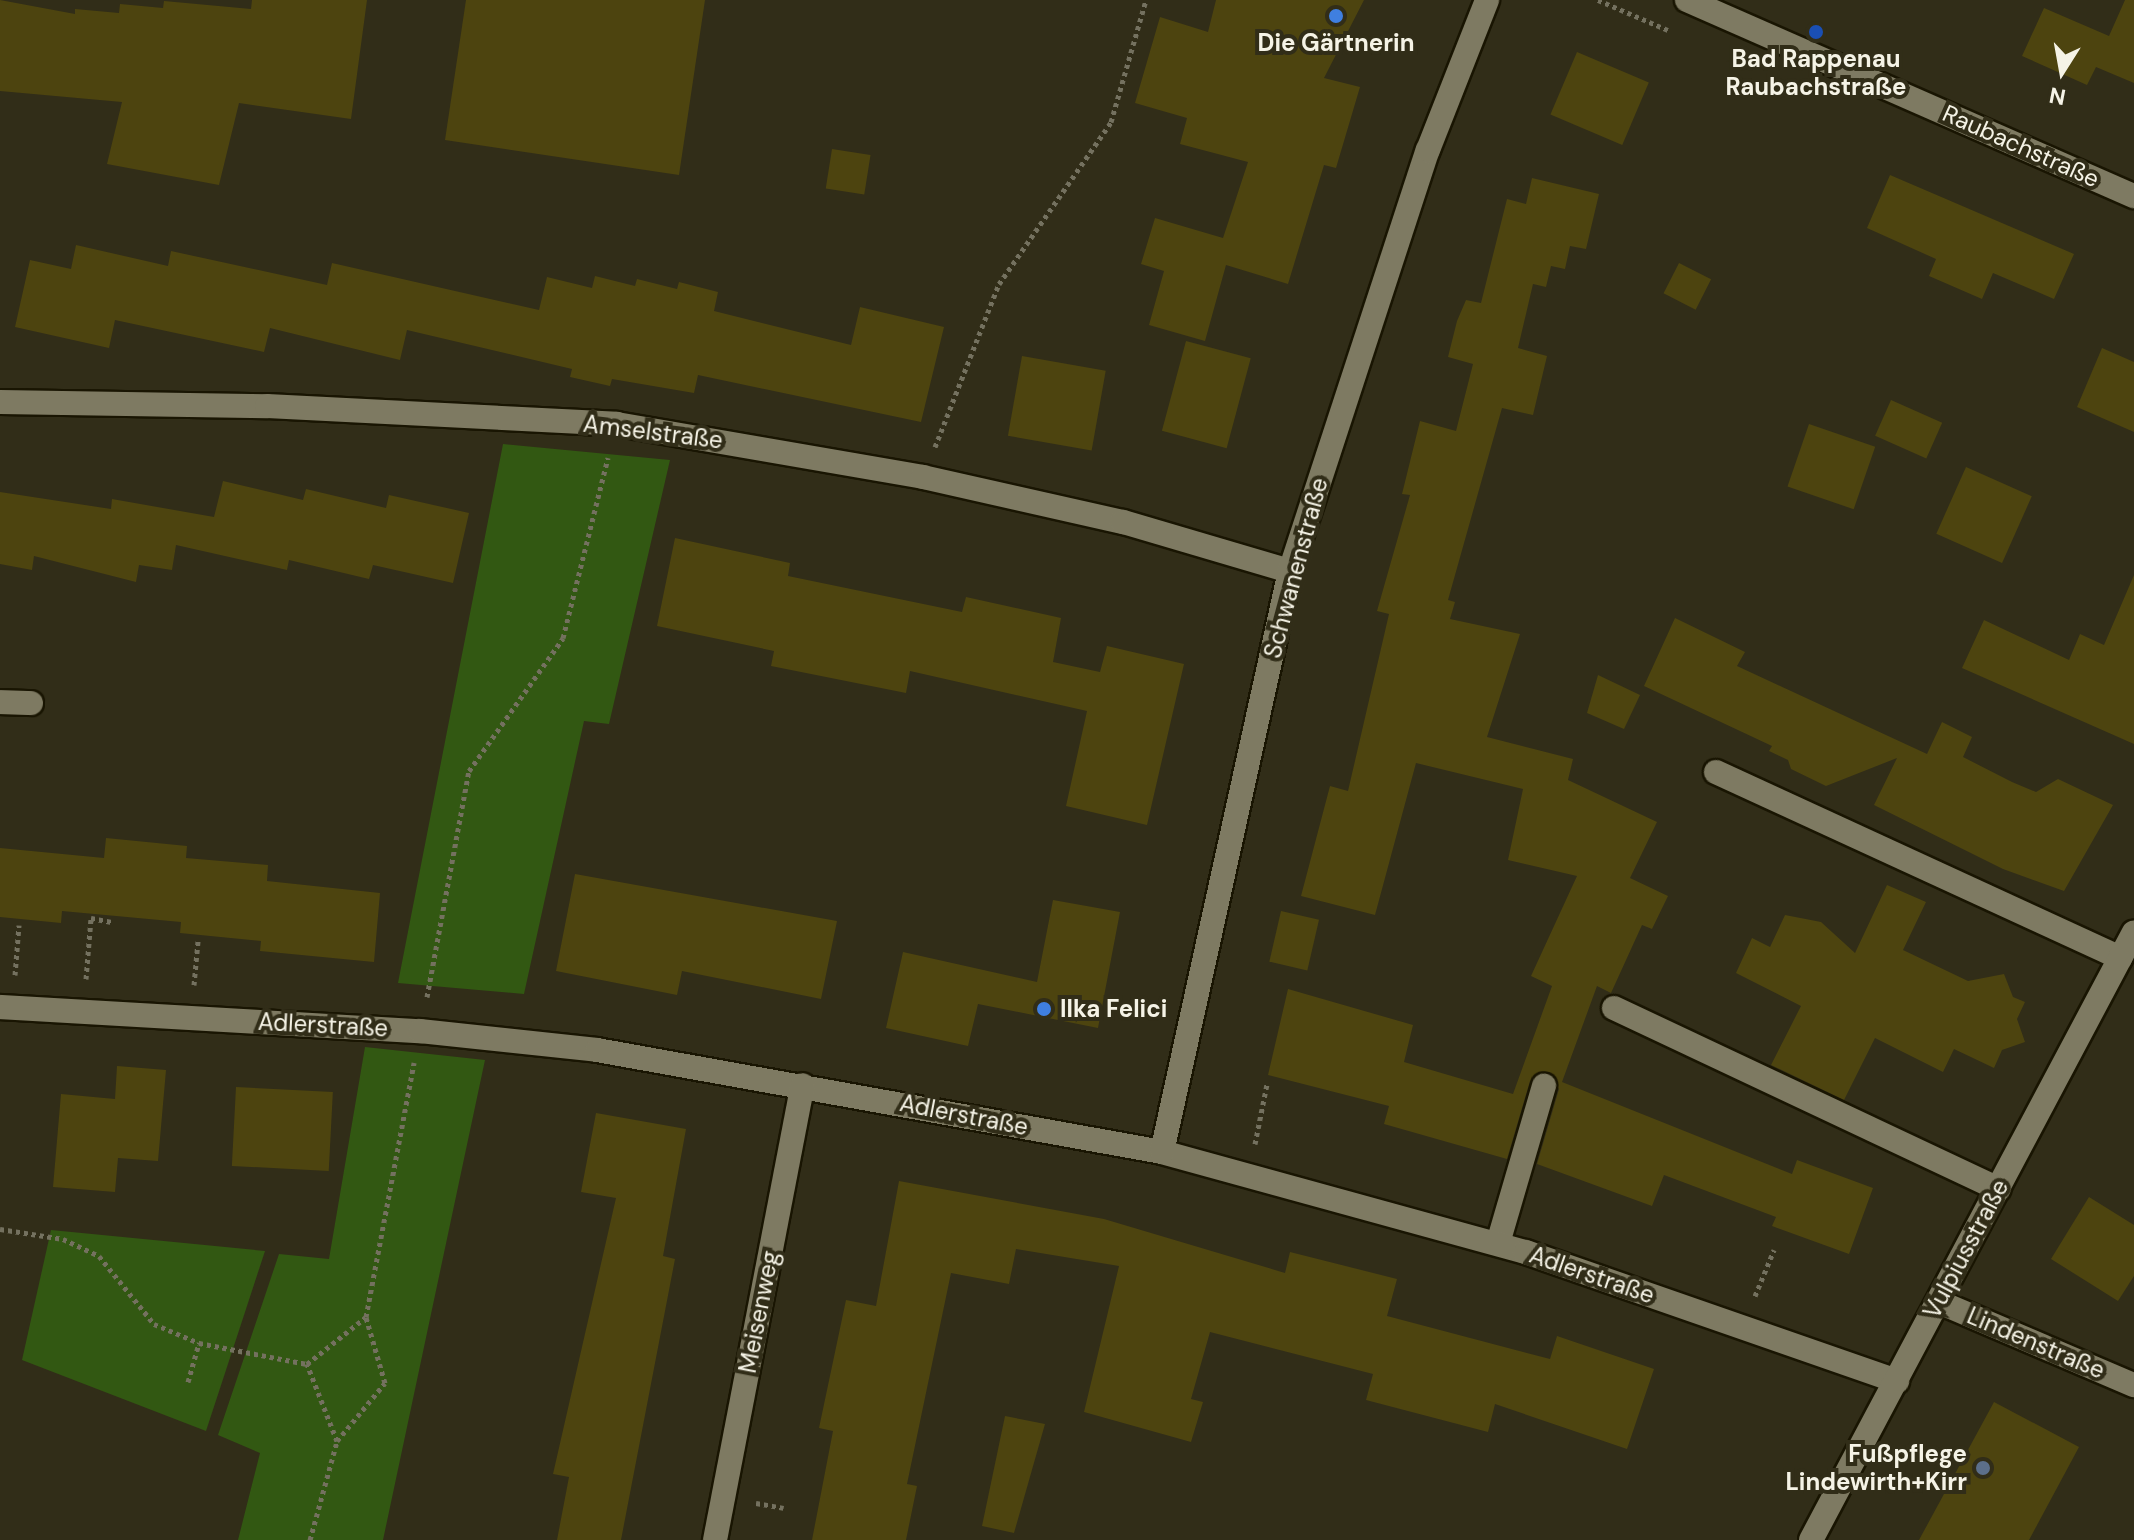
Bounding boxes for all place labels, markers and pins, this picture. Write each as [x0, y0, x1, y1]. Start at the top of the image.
marker: Die Gärtnerin [1327, 7, 1345, 25]
marker: Bad Rappenau Raubachstraße [1807, 23, 1825, 41]
place label: Die Gärtnerin [1257, 29, 1415, 57]
place label: Bad Rappenau Raubachstraße [1726, 45, 1906, 101]
place label: Ilka Felici [1060, 995, 1167, 1023]
marker: Ilka Felici [1035, 1000, 1053, 1018]
place label: Fußpflege Lindewirth+Kirr [1785, 1440, 1967, 1496]
marker: Fußpflege Lindewirth+Kirr [1974, 1459, 1992, 1477]

